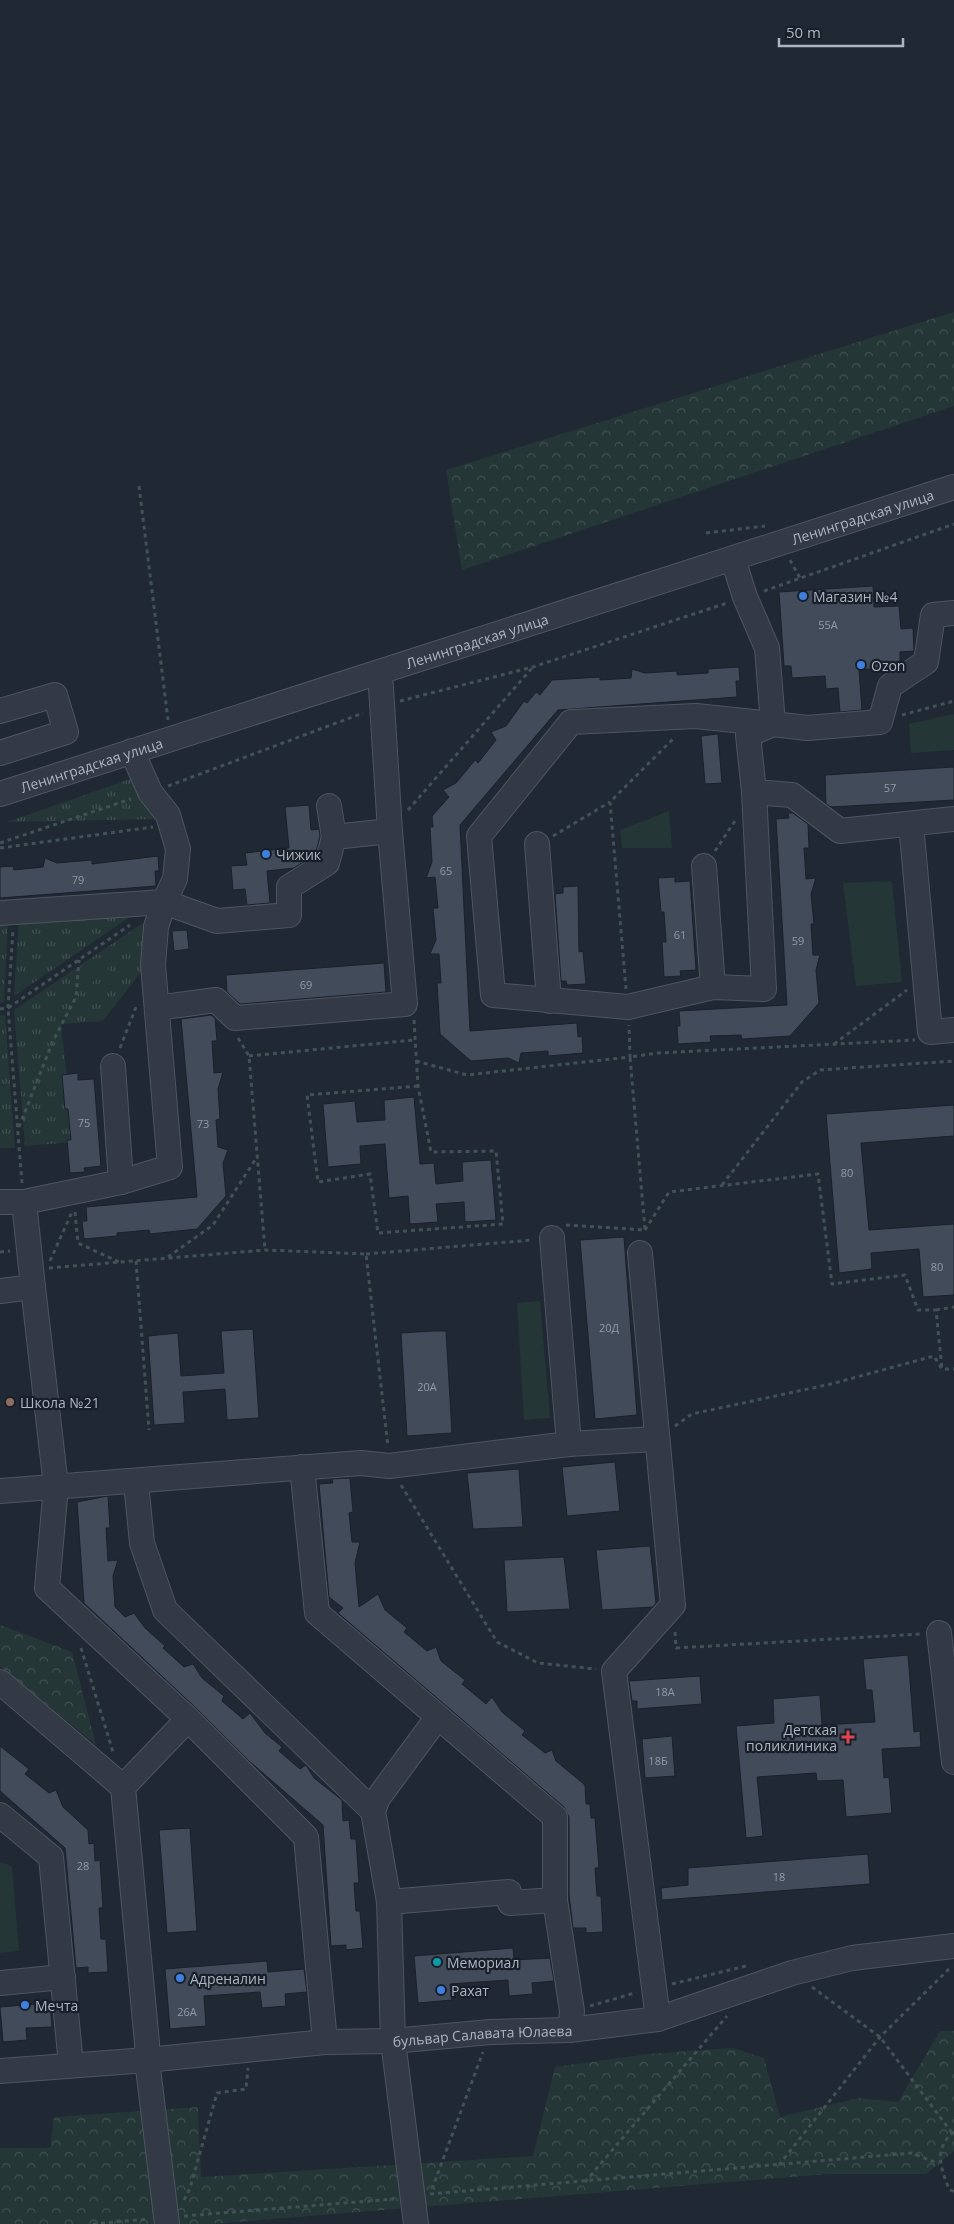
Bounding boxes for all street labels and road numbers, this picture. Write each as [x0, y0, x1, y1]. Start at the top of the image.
street label: Ленинградская улица [789, 485, 936, 548]
street label: Ленинградская улица [403, 609, 550, 672]
street label: Ленинградская улица [18, 733, 165, 796]
street label: бульвар Салавата Юлаева [392, 2020, 573, 2050]

